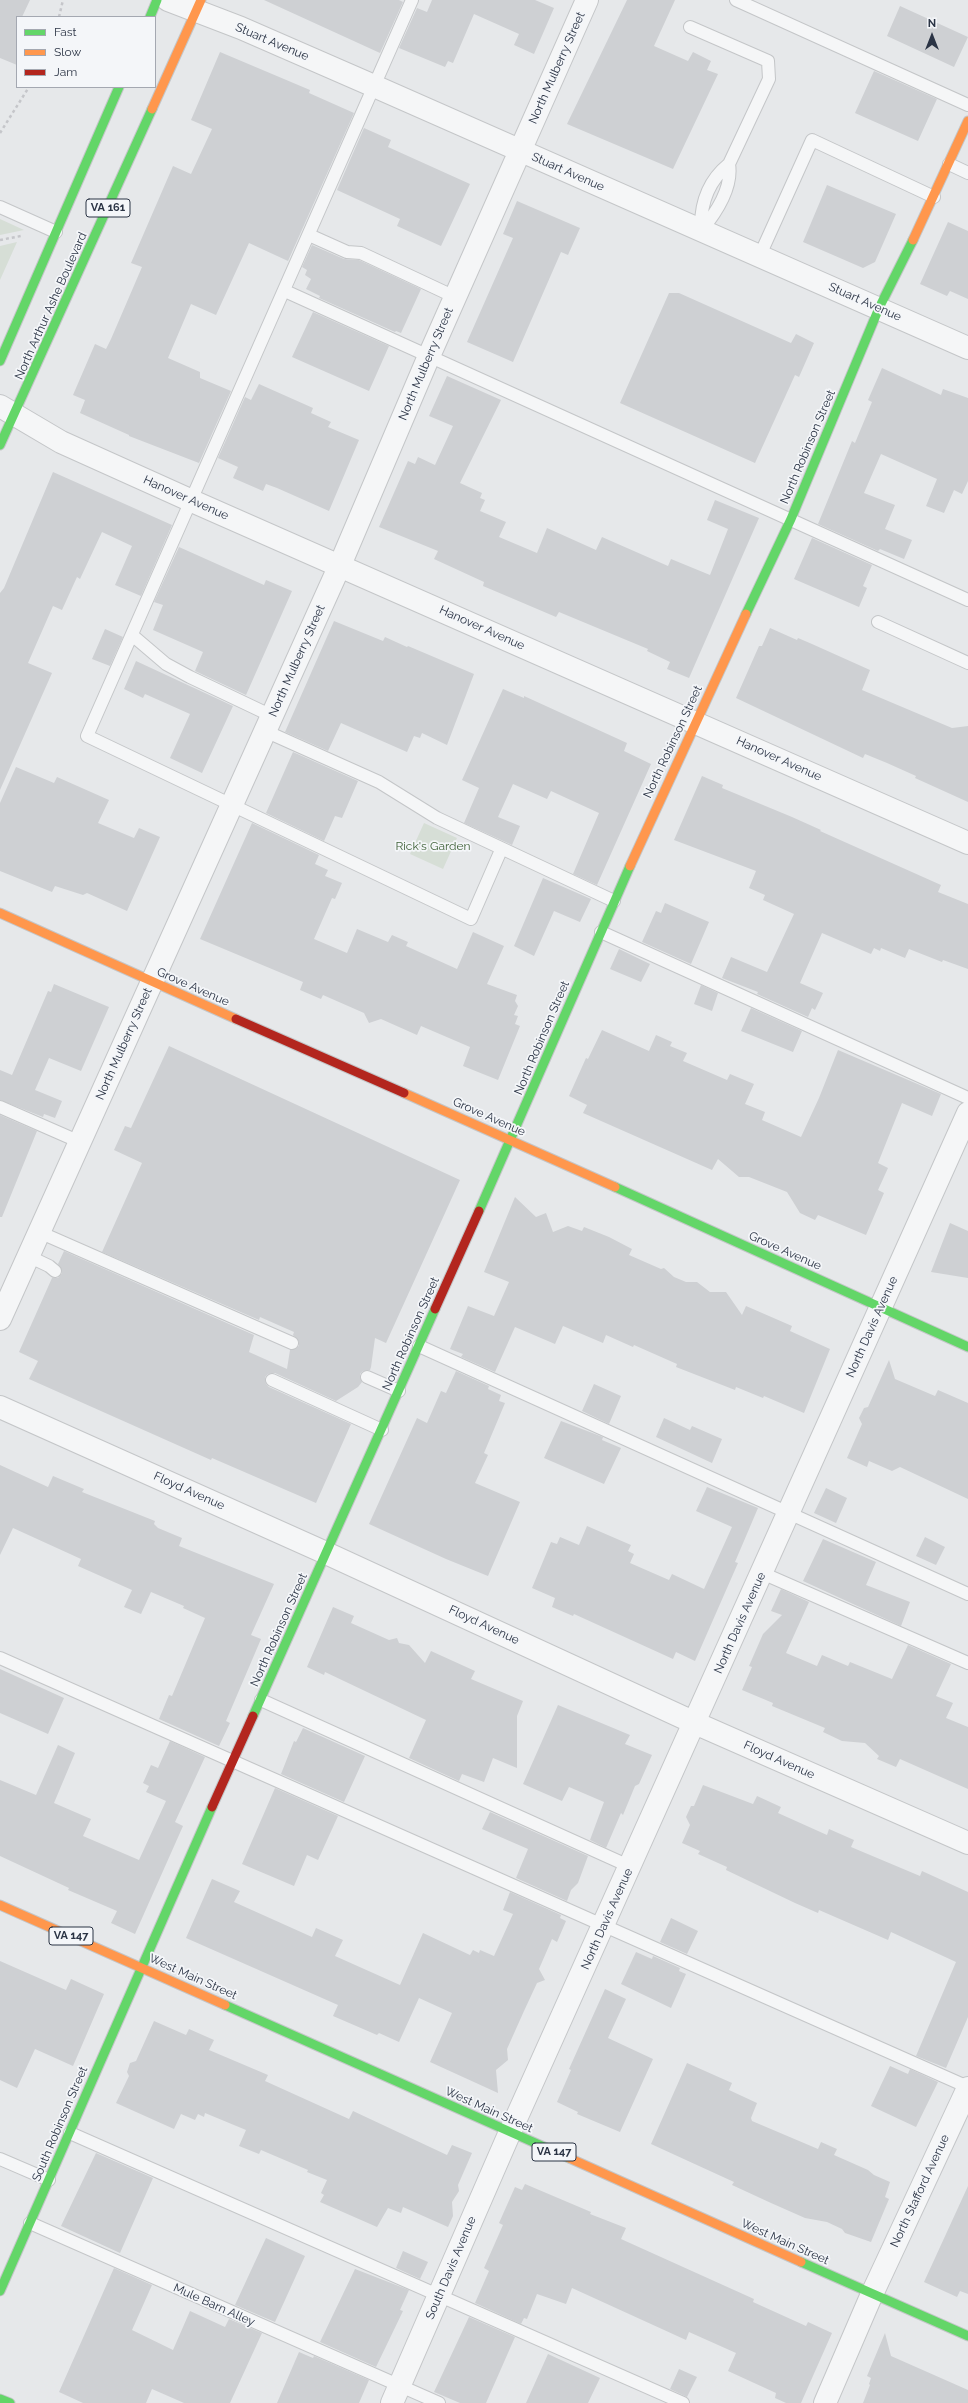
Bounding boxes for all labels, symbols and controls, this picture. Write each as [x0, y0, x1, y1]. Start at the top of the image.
street label: North Mulberry Street [526, 10, 588, 126]
legend [16, 16, 156, 88]
north arrow [912, 16, 952, 56]
text: N [928, 17, 936, 30]
street label: Stuart Avenue [233, 20, 311, 64]
text: Fast [54, 25, 77, 39]
text: Slow [54, 45, 81, 59]
text: Jam [54, 65, 77, 79]
street label: Stuart Avenue [529, 150, 607, 194]
road number: VA 161 [86, 199, 130, 217]
street label: North Arthur Ashe Boulevard [12, 230, 90, 382]
street label: Stuart Avenue [826, 280, 904, 324]
street label: North Mulberry Street [396, 305, 456, 423]
street label: North Robinson Street [777, 388, 839, 506]
street label: Hanover Avenue [141, 473, 231, 523]
street label: North Mulberry Street [266, 603, 328, 719]
street label: Hanover Avenue [437, 603, 527, 653]
street label: North Robinson Street [641, 683, 705, 801]
street label: Hanover Avenue [734, 734, 824, 784]
park label: Rick's Garden [395, 839, 471, 853]
street label: Grove Avenue [154, 965, 232, 1009]
street label: North Robinson Street [511, 979, 573, 1097]
street label: North Mulberry Street [93, 986, 155, 1102]
street label: Grove Avenue [450, 1095, 528, 1139]
street label: Grove Avenue [746, 1229, 824, 1273]
street label: North Davis Avenue [843, 1274, 901, 1380]
street label: North Robinson Street [379, 1275, 443, 1393]
street label: Floyd Avenue [151, 1469, 227, 1513]
street label: North Davis Avenue [711, 1570, 769, 1676]
street label: North Robinson Street [247, 1571, 311, 1689]
street label: Floyd Avenue [446, 1602, 522, 1648]
street label: Floyd Avenue [741, 1738, 817, 1782]
street label: North Davis Avenue [578, 1866, 636, 1972]
road number: VA 147 [49, 1927, 93, 1945]
street label: West Main Street [147, 1951, 239, 2003]
street label: South Robinson Street [29, 2064, 91, 2184]
street label: West Main Street [443, 2084, 535, 2136]
street label: North Stafford Avenue [888, 2132, 952, 2250]
road number: VA 147 [532, 2143, 576, 2161]
street label: South Davis Avenue [423, 2214, 479, 2322]
street label: West Main Street [739, 2216, 831, 2268]
street label: Mule Barn Alley [171, 2281, 257, 2329]

